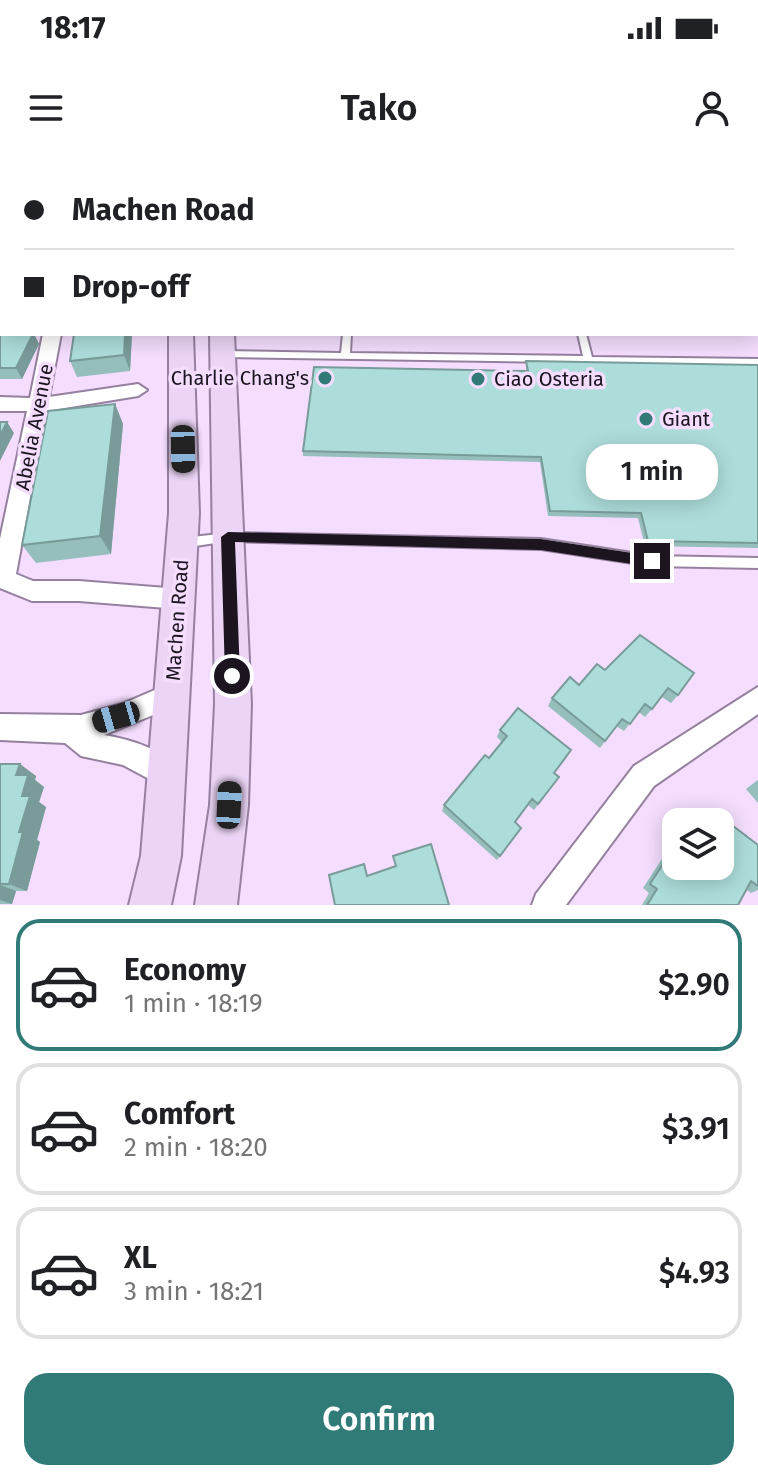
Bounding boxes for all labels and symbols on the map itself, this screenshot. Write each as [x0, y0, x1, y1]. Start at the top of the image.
street label: Abelia Avenue [10, 362, 58, 492]
place label: Charlie Chang's [171, 366, 309, 390]
place label: Ciao Osteria [494, 367, 604, 391]
marker: Charlie Chang's [316, 369, 334, 387]
marker: Ciao Osteria [469, 370, 487, 388]
place label: Giant [662, 407, 711, 431]
marker: Giant [637, 410, 655, 428]
car [171, 425, 195, 473]
callout: 1 min [586, 445, 718, 501]
route end [634, 543, 670, 579]
street label: Machen Road [161, 558, 193, 682]
route start [214, 658, 250, 694]
car [90, 699, 142, 735]
car [216, 780, 242, 830]

